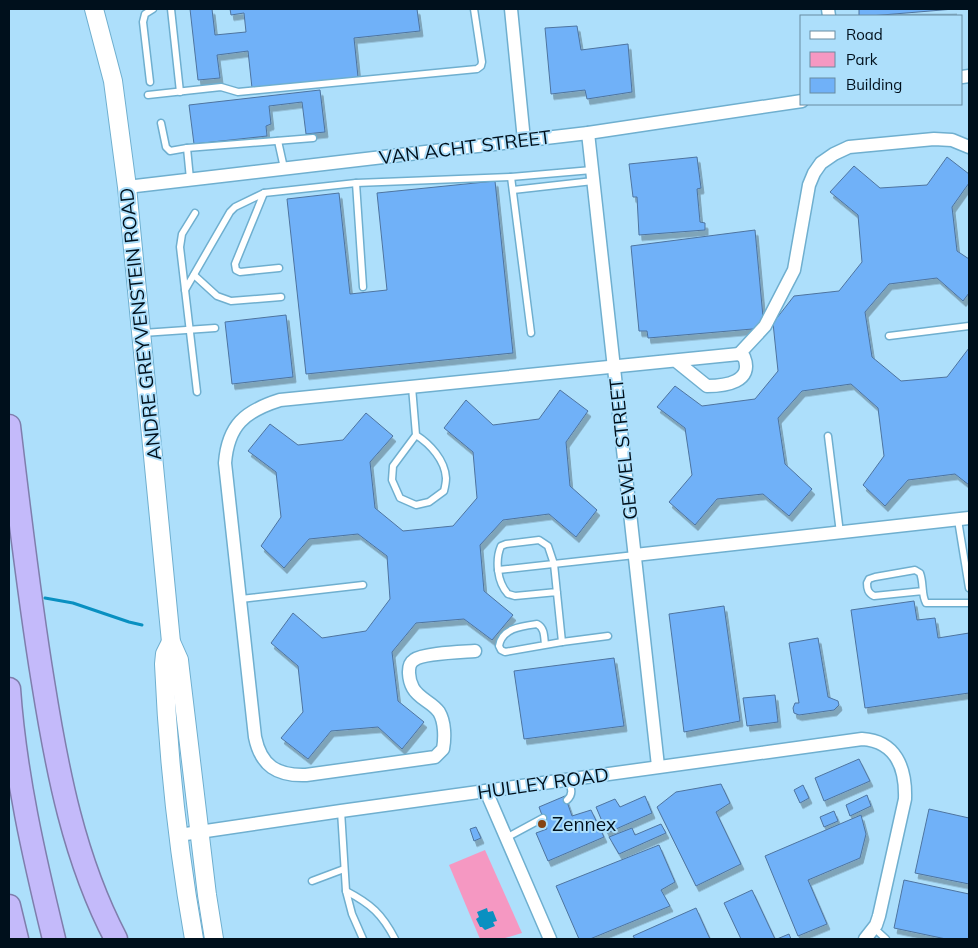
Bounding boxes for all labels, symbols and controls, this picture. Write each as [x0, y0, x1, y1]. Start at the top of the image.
legend [800, 15, 963, 105]
text: Road [846, 25, 883, 44]
text: Park [846, 50, 878, 69]
text: Building [846, 75, 902, 94]
street label: VAN ACHT STREET [378, 124, 553, 169]
street label: ANDRE GREYVENSTEIN ROAD [114, 187, 166, 461]
street label: GEWEL STREET [604, 376, 642, 521]
street label: HULLEY ROAD [476, 762, 610, 804]
place label: Zennex [552, 812, 616, 836]
marker: Zennex [536, 818, 548, 830]

